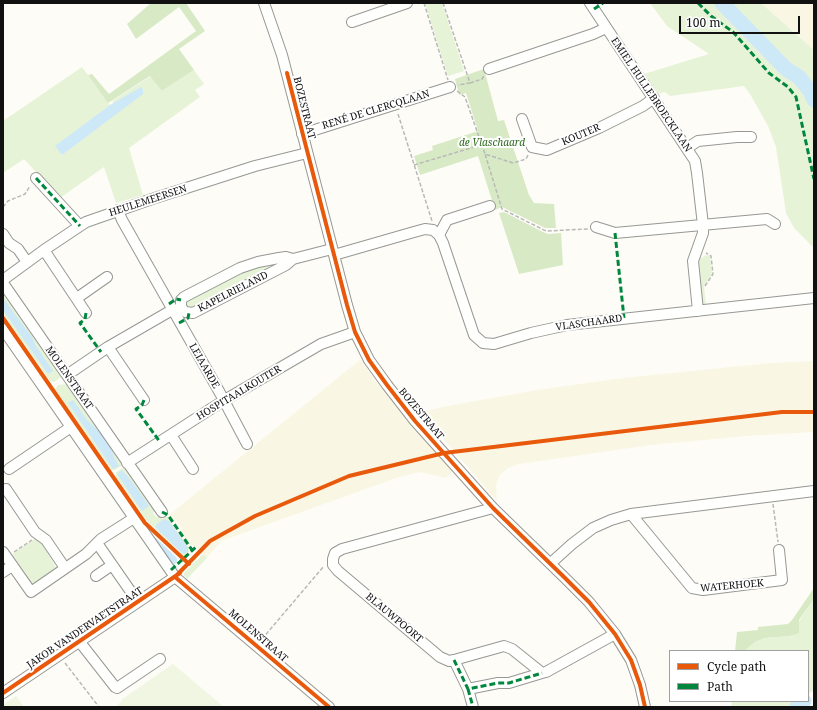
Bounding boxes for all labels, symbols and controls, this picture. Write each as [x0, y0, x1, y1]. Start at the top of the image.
scale bar [681, 8, 802, 34]
text: 100 m [686, 14, 721, 31]
street label: EMIEL HULLEBROECKLAAN [608, 35, 694, 155]
street label: BOZESTRAAT [290, 76, 318, 140]
street label: RENÉ DE CLERCQLAAN [321, 88, 431, 132]
street label: KOUTER [560, 122, 602, 148]
park label: de Vlaschaard [459, 137, 525, 149]
street label: HEULEMEERSEN [107, 183, 189, 219]
street label: KAPELRIELAND [196, 269, 270, 315]
street label: VLASCHAARD [555, 312, 623, 334]
street label: LEIAARDE [186, 341, 222, 391]
street label: MOLENSTRAAT [43, 344, 95, 412]
street label: HOSPITAALKOUTER [194, 363, 284, 423]
street label: BOZESTRAAT [396, 386, 446, 442]
street label: WATERHOEK [700, 577, 764, 595]
street label: JAKOB VANDERVAETSTRAAT [25, 585, 145, 671]
street label: BLAUWPOORT [363, 591, 425, 645]
street label: MOLENSTRAAT [226, 607, 290, 665]
legend [669, 650, 809, 702]
text: Cycle path [707, 658, 766, 675]
text: Path [707, 678, 733, 695]

